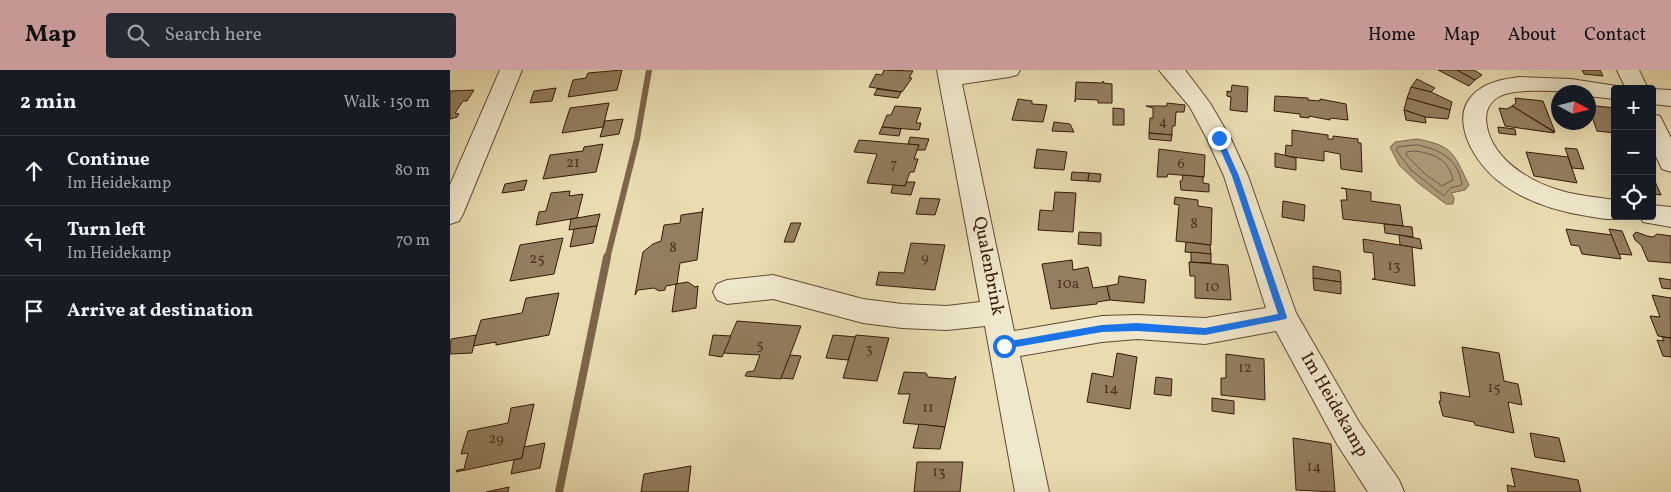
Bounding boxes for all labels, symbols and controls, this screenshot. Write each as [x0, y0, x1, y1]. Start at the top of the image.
search box [106, 13, 456, 58]
text: Map [25, 18, 76, 52]
icon: search [124, 21, 152, 49]
text: Search here [164, 22, 262, 48]
text: Home [1368, 23, 1416, 48]
text: Map [1444, 23, 1480, 48]
text: About [1508, 23, 1556, 48]
text: Contact [1584, 23, 1646, 48]
north arrow [1551, 85, 1596, 130]
map controls [1611, 85, 1656, 220]
button: + [1611, 85, 1656, 130]
text: 2 min [20, 88, 77, 117]
text: Walk · 150 m [344, 92, 430, 114]
house number: 4 [1159, 112, 1168, 133]
route end [1208, 127, 1231, 150]
button: − [1611, 130, 1656, 175]
text: Continue [67, 147, 150, 173]
house number: 21 [566, 153, 580, 174]
house number: 7 [890, 154, 898, 175]
house number: 6 [1177, 154, 1185, 175]
icon: ahead [20, 157, 48, 185]
text: 80 m [395, 160, 430, 182]
text: Im Heidekamp [67, 173, 171, 195]
button: locate [1611, 175, 1656, 220]
street label: Qualenbrink [966, 214, 1010, 318]
house number: 8 [1190, 214, 1198, 235]
text: Turn left [67, 217, 146, 243]
icon: left [20, 227, 48, 255]
text: 70 m [396, 230, 430, 252]
house number: 8 [669, 238, 677, 259]
text: Im Heidekamp [67, 243, 171, 265]
house number: 9 [921, 248, 929, 269]
house number: 25 [529, 249, 545, 270]
house number: 13 [1387, 256, 1401, 277]
house number: 10a [1057, 274, 1079, 295]
house number: 10 [1205, 277, 1219, 298]
icon: arrive [20, 297, 48, 325]
text: Arrive at destination [67, 298, 253, 324]
house number: 5 [756, 335, 764, 356]
route start [993, 335, 1016, 358]
house number: 3 [865, 339, 873, 360]
street label: Im Heidekamp [1294, 348, 1374, 462]
house number: 12 [1238, 358, 1252, 379]
house number: 15 [1487, 378, 1501, 399]
house number: 14 [1104, 379, 1118, 400]
house number: 11 [922, 398, 934, 419]
house number: 29 [488, 429, 504, 450]
house number: 14 [1307, 457, 1321, 478]
house number: 13 [932, 462, 946, 483]

